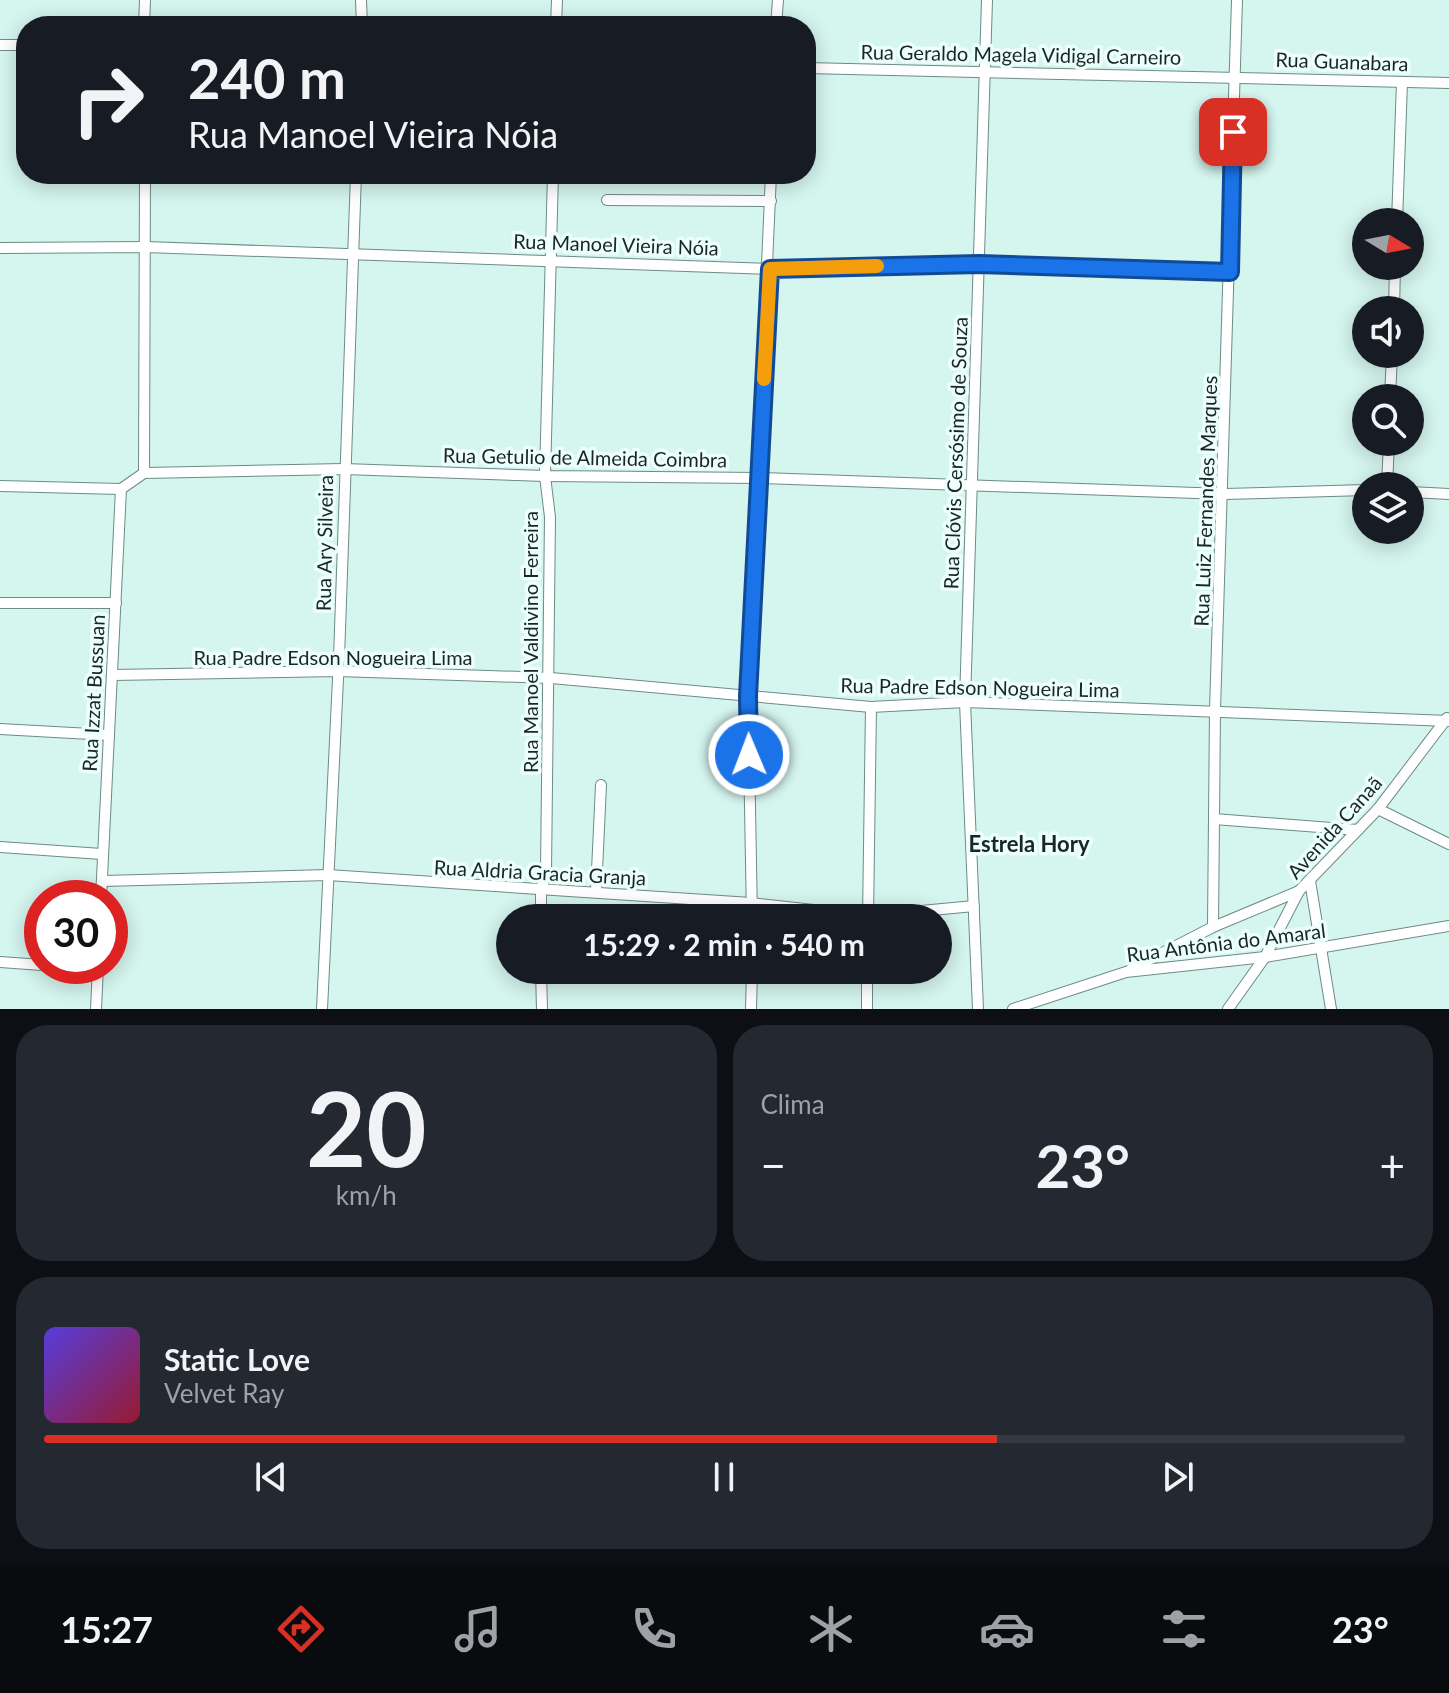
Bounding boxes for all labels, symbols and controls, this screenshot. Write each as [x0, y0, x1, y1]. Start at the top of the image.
street label: Rua Geraldo Magela Vidigal Carneiro [860, 39, 1182, 69]
text: 240 m [188, 44, 346, 111]
street label: Rua Guanabara [1275, 47, 1409, 75]
icon: right [56, 48, 160, 152]
pin [1199, 98, 1267, 166]
icon: arrive [1211, 110, 1255, 154]
text: Rua Manoel Vieira Nóia [188, 112, 558, 156]
north arrow [1352, 208, 1424, 280]
map controls [1352, 208, 1424, 544]
street label: Rua Manoel Vieira Nóia [513, 228, 719, 260]
button: sound [1352, 296, 1424, 368]
street label: Rua Clóvis Cersósimo de Souza [938, 316, 972, 590]
street label: Rua Luiz Fernandes Marques [1189, 375, 1221, 627]
button: search [1352, 384, 1424, 456]
street label: Rua Getulio de Almeida Coimbra [443, 443, 727, 471]
button: layers [1352, 472, 1424, 544]
street label: Rua Ary Silveira [311, 475, 337, 611]
street label: Rua Manoel Valdivino Ferreira [518, 511, 542, 773]
street label: Rua Izzat Bussuan [77, 614, 109, 772]
street label: Rua Padre Edson Nogueira Lima [193, 645, 473, 669]
street label: Rua Padre Edson Nogueira Lima [840, 673, 1120, 701]
position arrow [707, 713, 791, 797]
street label: Avenida Canaã [1282, 771, 1386, 883]
district label: Estrela Hory [968, 830, 1090, 857]
street label: Rua Aldria Gracia Granja [433, 854, 647, 890]
speed limit sign: 30 [24, 880, 128, 984]
street label: Rua Antônia do Amaral [1125, 918, 1327, 966]
text: 15:29 · 2 min · 540 m [583, 926, 865, 962]
text: 20 [306, 1064, 427, 1189]
text: Clima [761, 1088, 825, 1120]
text: 23° [1035, 1129, 1130, 1201]
text: − [761, 1139, 786, 1191]
text: + [1379, 1139, 1405, 1191]
text: km/h [336, 1179, 397, 1211]
text: Static Love [164, 1341, 310, 1377]
text: Velvet Ray [164, 1377, 284, 1409]
icon: previous [249, 1455, 293, 1499]
icon: pause [702, 1455, 746, 1499]
icon: next [1156, 1455, 1200, 1499]
icon: directions [273, 1601, 329, 1657]
icon: music [450, 1601, 506, 1657]
icon: phone [626, 1601, 682, 1657]
icon: climate [803, 1601, 859, 1657]
icon: car [979, 1601, 1035, 1657]
icon: filters [1156, 1601, 1212, 1657]
text: 15:27 [60, 1607, 153, 1651]
text: 23° [1332, 1607, 1389, 1651]

